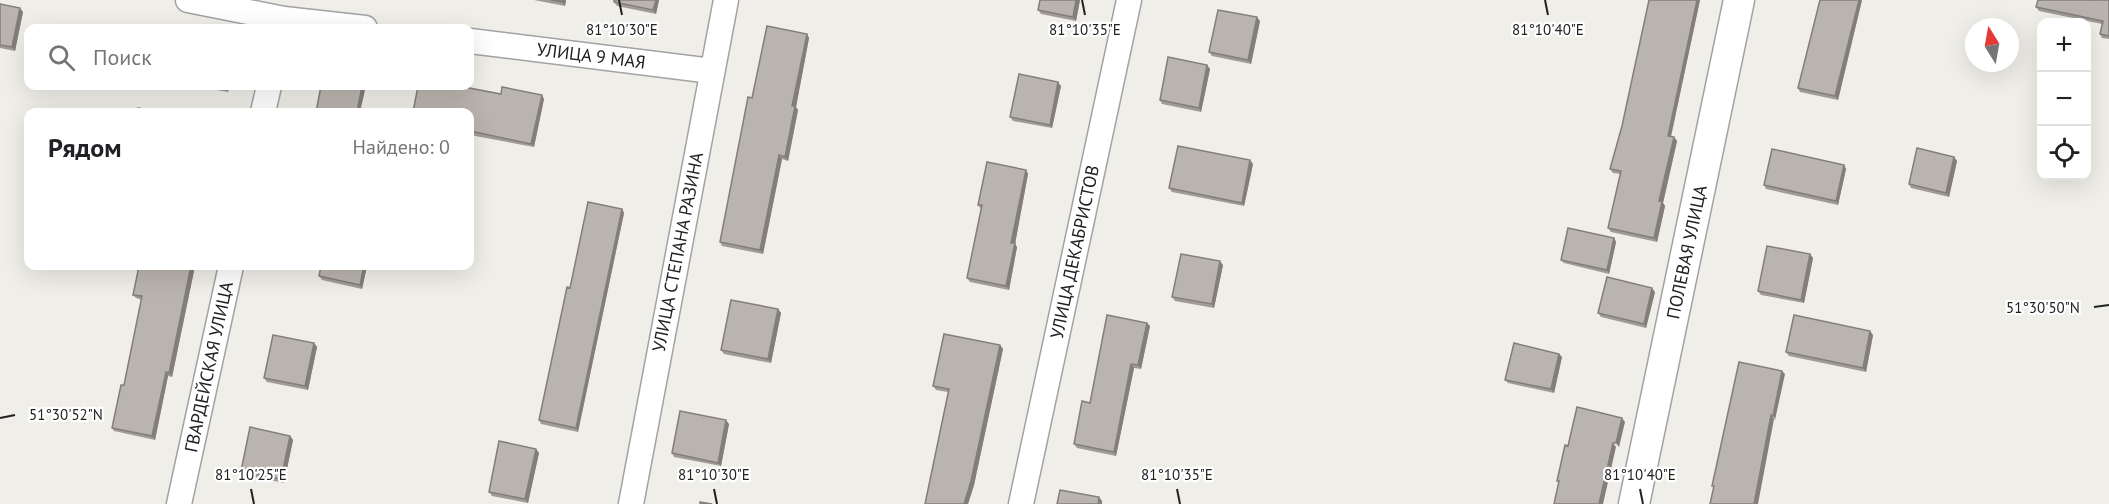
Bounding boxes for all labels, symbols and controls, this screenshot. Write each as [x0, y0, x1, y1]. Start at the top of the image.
north arrow [1965, 18, 2019, 72]
map controls [2037, 18, 2091, 180]
button: + [2037, 18, 2091, 72]
text: 81°10'30"E [586, 20, 658, 39]
text: 81°10'35"E [1049, 20, 1121, 39]
text: 81°10'40"E [1512, 20, 1584, 39]
search box [24, 24, 474, 90]
street label: УЛИЦА 9 МАЯ [535, 37, 647, 74]
icon: search [45, 41, 78, 74]
text: Поиск [93, 43, 152, 71]
button: − [2037, 72, 2091, 126]
button: locate [2037, 126, 2091, 180]
text: Рядом [48, 131, 122, 164]
text: Найдено: 0 [353, 134, 450, 160]
street label: УЛИЦА СТЕПАНА РАЗИНА [647, 150, 708, 354]
street label: УЛИЦА ДЕКАБРИСТОВ [1045, 163, 1104, 341]
street label: ПОЛЕВАЯ УЛИЦА [1661, 182, 1712, 321]
street label: ГВАРДЕЙСКАЯ УЛИЦА [179, 279, 238, 454]
text: 51°30'50"N [2006, 298, 2080, 317]
text: 51°30'52"N [29, 405, 103, 424]
text: 81°10'25"E [215, 465, 287, 484]
text: 81°10'30"E [678, 465, 750, 484]
text: 81°10'35"E [1141, 465, 1213, 484]
text: 81°10'40"E [1604, 465, 1676, 484]

